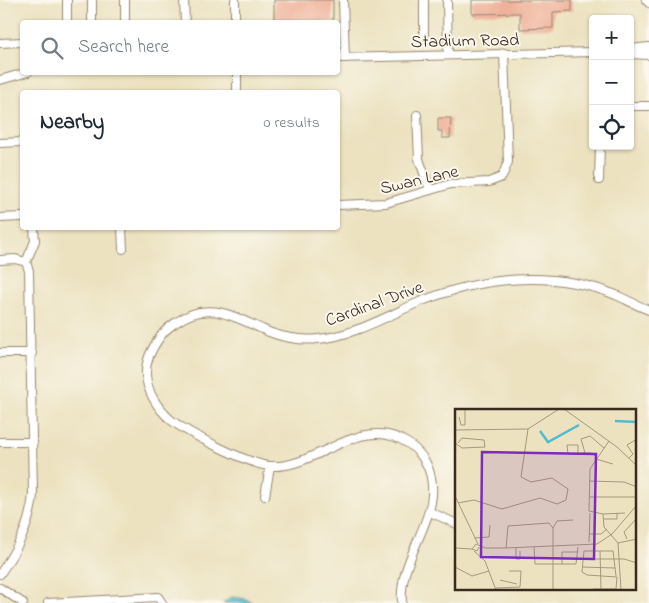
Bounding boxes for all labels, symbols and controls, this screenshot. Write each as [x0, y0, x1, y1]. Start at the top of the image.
map controls [589, 15, 634, 150]
button: + [589, 15, 634, 60]
search box [20, 20, 340, 75]
street label: Stadium Road [411, 28, 520, 56]
icon: search [38, 34, 66, 62]
text: Search here [78, 34, 169, 61]
button: − [589, 60, 634, 105]
button: locate [589, 105, 634, 150]
text: Nearby [40, 108, 104, 138]
text: 0 results [264, 111, 320, 135]
street label: Swan Lane [378, 159, 462, 203]
street label: Cardinal Drive [322, 275, 428, 335]
inset map [455, 409, 636, 590]

